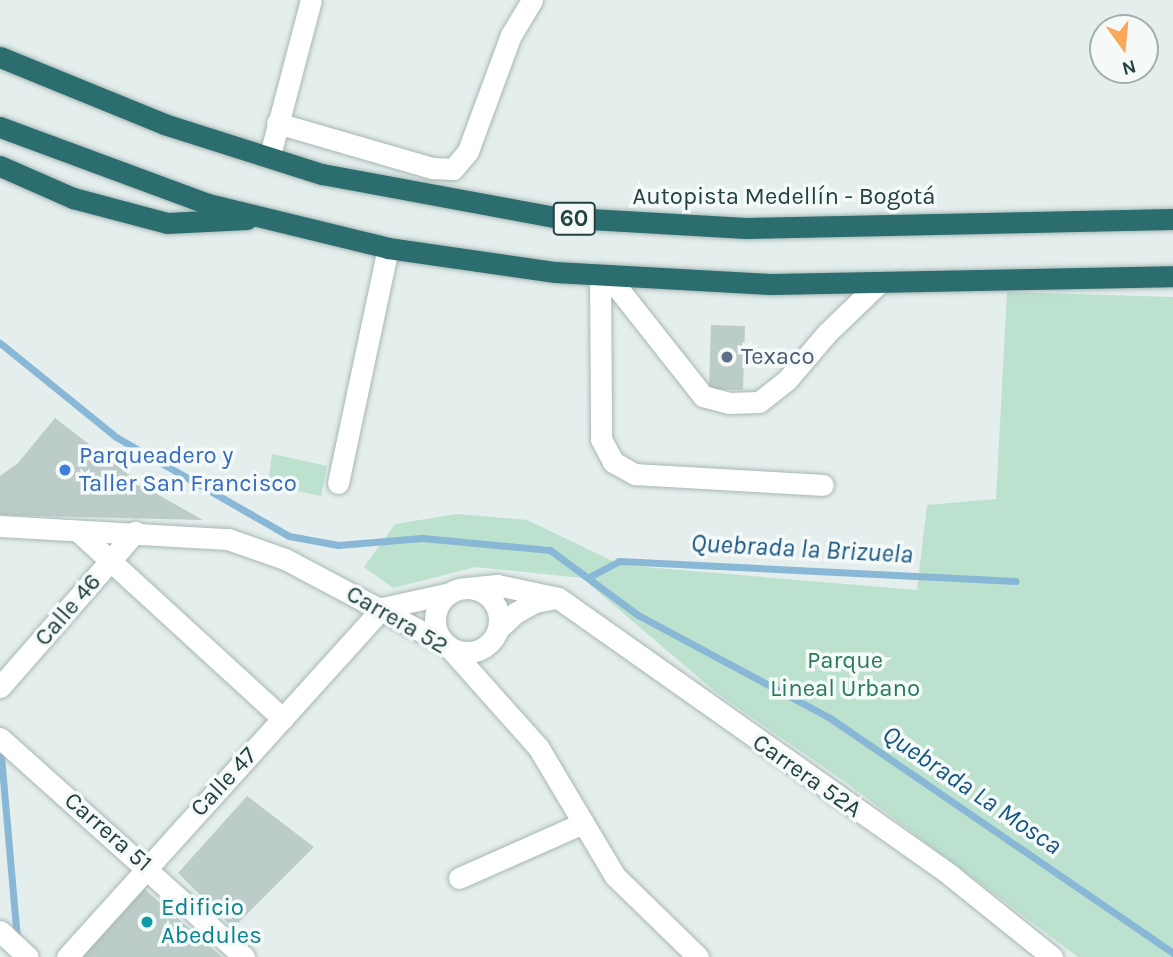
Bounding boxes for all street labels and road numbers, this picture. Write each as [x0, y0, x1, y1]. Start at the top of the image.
street label: Autopista Medellín - Bogotá [632, 183, 936, 211]
road number: 60 [551, 200, 597, 238]
street label: Calle 46 [29, 568, 107, 652]
street label: Carrera 52 [341, 579, 453, 661]
street label: Carrera 52A [747, 728, 867, 824]
street label: Calle 47 [185, 741, 263, 823]
street label: Carrera 51 [58, 786, 158, 878]

